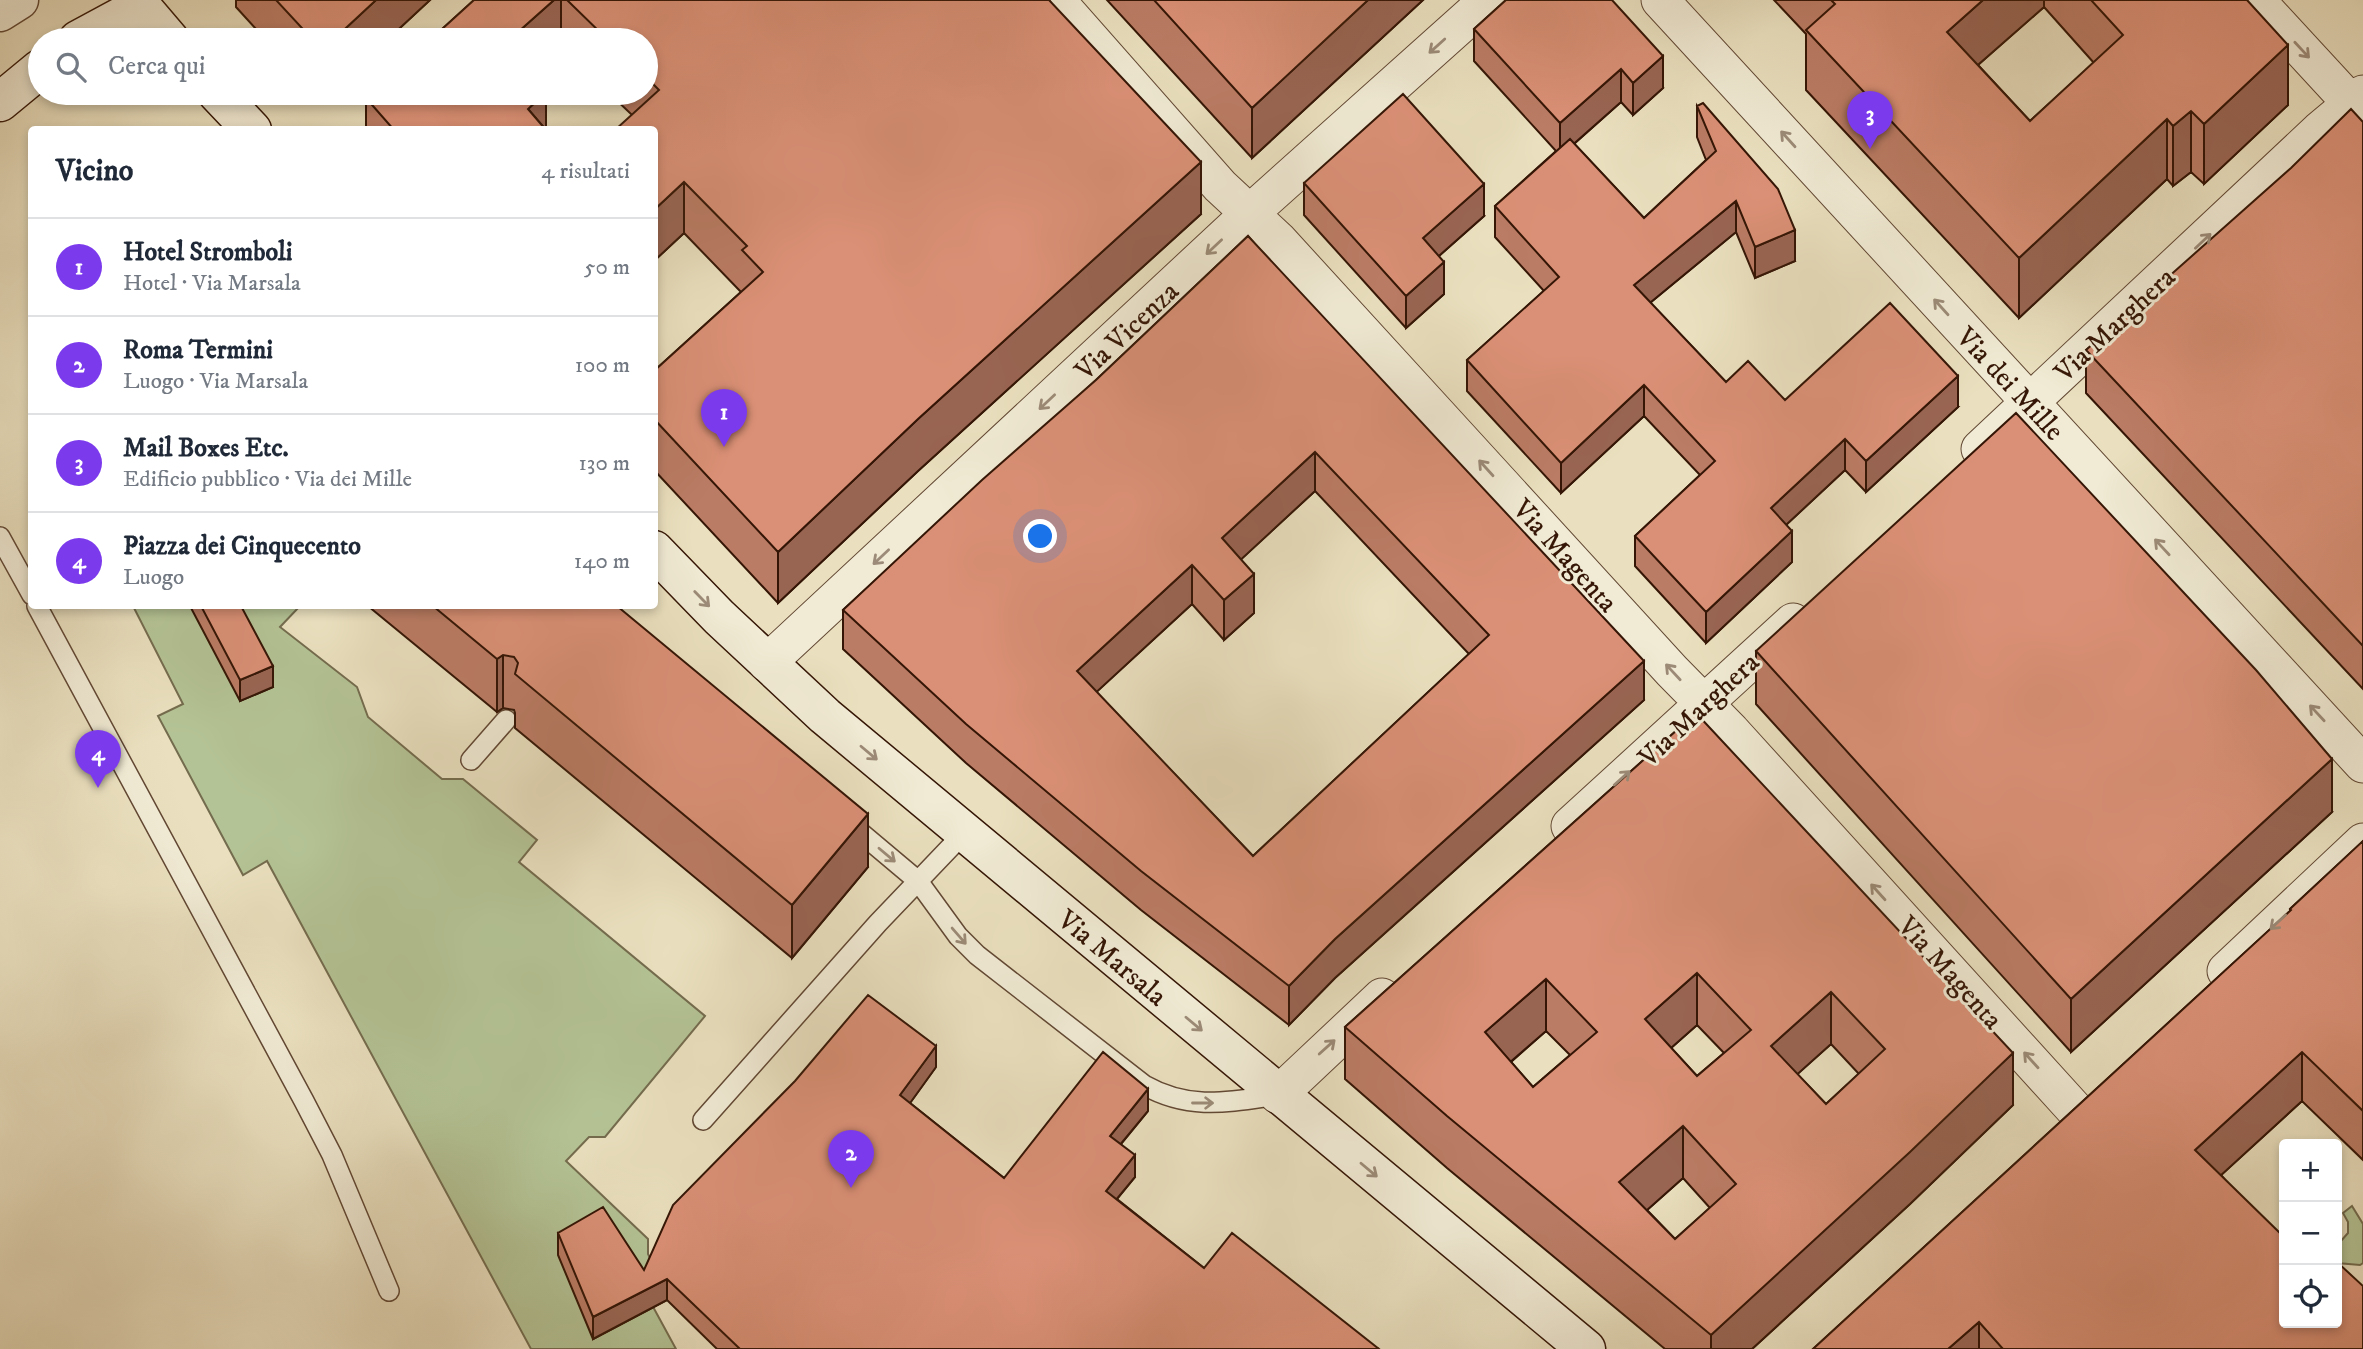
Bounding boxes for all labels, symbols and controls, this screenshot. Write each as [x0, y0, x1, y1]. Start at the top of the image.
search box [28, 28, 658, 105]
one-way arrow [1429, 37, 1446, 54]
one-way arrow [2294, 41, 2310, 59]
icon: search [52, 48, 90, 86]
text: Cerca qui [108, 50, 206, 83]
pin: 3 [1847, 91, 1893, 149]
one-way arrow [1780, 131, 1796, 149]
text: Vicino [56, 153, 133, 190]
text: 4 risultati [541, 157, 630, 186]
one-way arrow [2194, 233, 2211, 250]
text: Hotel Stromboli [123, 236, 293, 269]
one-way arrow [1206, 239, 1223, 256]
text: 1 [75, 253, 83, 282]
text: 50 m [584, 253, 630, 282]
street label: Via Marghera [2047, 260, 2183, 391]
text: Hotel · Via Marsala [123, 269, 301, 298]
street label: Via Vicenza [1067, 274, 1186, 389]
one-way arrow [1933, 299, 1950, 316]
street label: Via dei Mille [1948, 319, 2071, 448]
text: Roma Termini [123, 334, 273, 367]
text: 2 [73, 351, 85, 380]
text: 100 m [575, 351, 630, 380]
text: Luogo · Via Marsala [123, 367, 308, 396]
pin: 1 [701, 389, 747, 447]
one-way arrow [1039, 394, 1056, 411]
text: Mail Boxes Etc. [123, 432, 289, 465]
text: 3 [75, 449, 83, 478]
text: 130 m [578, 449, 630, 478]
one-way arrow [1478, 460, 1495, 477]
text: Edificio pubblico · Via dei Mille [123, 465, 412, 494]
street label: Via Magenta [1504, 491, 1625, 620]
your location [1023, 519, 1057, 553]
text: Piazza dei Cinquecento [123, 530, 361, 563]
one-way arrow [2154, 538, 2170, 556]
text: 4 [72, 547, 86, 576]
text: 140 m [574, 547, 630, 576]
one-way arrow [873, 549, 890, 566]
text: Luogo [123, 563, 184, 592]
one-way arrow [693, 590, 710, 607]
street label: Via Marghera [1631, 645, 1767, 776]
one-way arrow [1665, 663, 1681, 681]
one-way arrow [2308, 705, 2325, 722]
pin: 4 [75, 730, 121, 788]
one-way arrow [860, 745, 878, 761]
one-way arrow [1613, 770, 1630, 787]
one-way arrow [878, 847, 896, 863]
one-way arrow [1870, 883, 1886, 901]
street label: Via Marsala [1049, 902, 1174, 1014]
street label: Via Magenta [1889, 908, 2010, 1037]
one-way arrow [2270, 914, 2287, 931]
one-way arrow [951, 927, 967, 945]
one-way arrow [1185, 1016, 1203, 1032]
one-way arrow [1318, 1039, 1336, 1055]
one-way arrow [2023, 1052, 2040, 1069]
one-way arrow [1192, 1096, 1215, 1110]
pin: 2 [828, 1130, 874, 1188]
map controls [2279, 1139, 2342, 1328]
button: + [2279, 1139, 2342, 1202]
one-way arrow [1360, 1162, 1378, 1178]
button: − [2279, 1202, 2342, 1265]
button: locate [2279, 1265, 2342, 1328]

